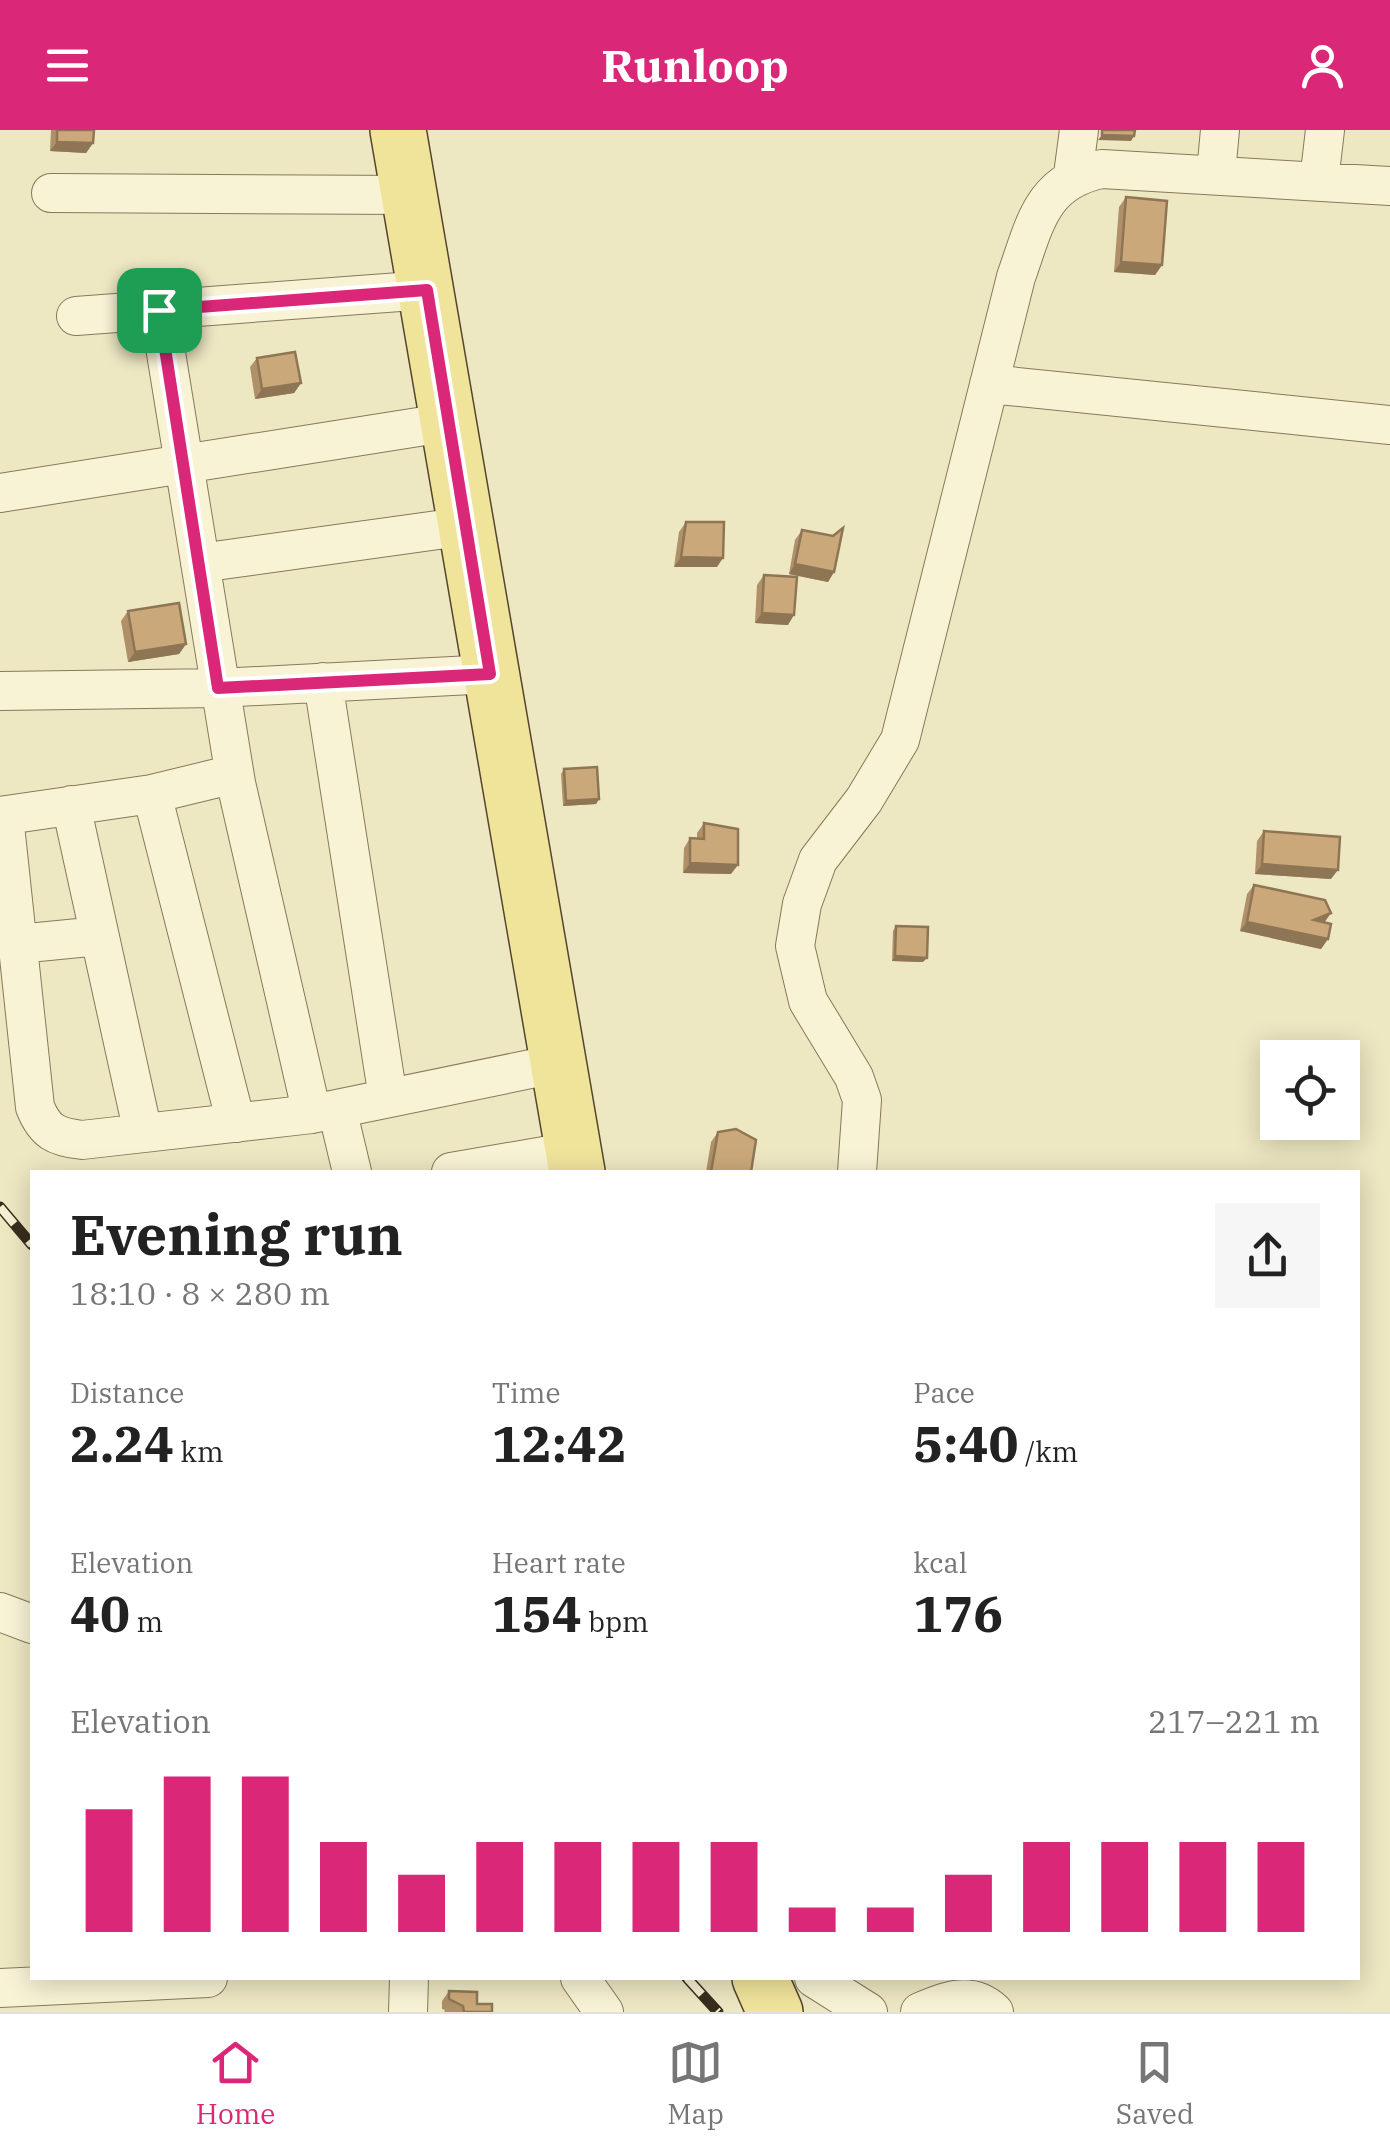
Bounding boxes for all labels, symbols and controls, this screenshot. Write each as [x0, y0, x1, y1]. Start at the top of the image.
text: Runloop [601, 36, 789, 94]
icon: menu [40, 38, 95, 93]
icon: person [1295, 38, 1350, 93]
pin [117, 268, 202, 353]
icon: arrive [132, 283, 187, 338]
map controls [1260, 1040, 1360, 1140]
button: locate [1260, 1040, 1360, 1140]
text: Evening run [70, 1199, 403, 1270]
button: share [1215, 1203, 1320, 1308]
text: 18:10 · 8 × 280 m [70, 1272, 330, 1314]
text: Distance [70, 1374, 184, 1411]
text: Time [492, 1374, 560, 1411]
text: Pace [913, 1374, 975, 1411]
text: 2.24 [70, 1411, 174, 1476]
text: 12:42 [492, 1411, 627, 1476]
text: 5:40 [913, 1411, 1018, 1476]
text: km [174, 1433, 224, 1470]
text: /km [1018, 1433, 1078, 1470]
text: Elevation [70, 1544, 193, 1581]
text: Heart rate [492, 1544, 626, 1581]
text: kcal [913, 1544, 967, 1581]
text: 40 [70, 1581, 130, 1646]
text: 154 [492, 1581, 582, 1646]
text: 176 [913, 1581, 1003, 1646]
text: m [130, 1603, 163, 1640]
text: bpm [582, 1603, 649, 1640]
text: Elevation [70, 1700, 211, 1742]
text: 217–221 m [1148, 1700, 1320, 1742]
tab: Home [196, 2035, 275, 2132]
tab: Map [667, 2035, 724, 2132]
tab: Saved [1116, 2035, 1194, 2132]

